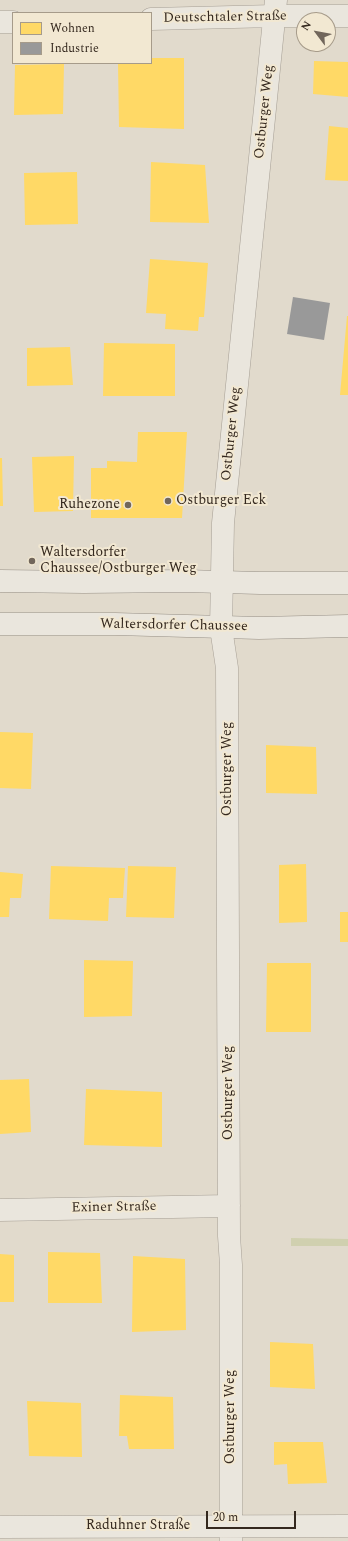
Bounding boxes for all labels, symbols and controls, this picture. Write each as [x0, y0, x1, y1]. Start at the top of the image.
street label: Deutschtaler Straße [163, 9, 287, 27]
legend [12, 12, 152, 64]
north arrow [296, 12, 336, 52]
text: N [297, 18, 316, 34]
text: Wohnen [50, 19, 95, 38]
text: Industrie [50, 39, 99, 58]
street label: Ostburger Weg [252, 64, 278, 160]
street label: Ostburger Weg [219, 386, 245, 482]
place label: Ostburger Eck [176, 493, 266, 509]
marker: Ostburger Eck [163, 496, 173, 506]
place label: Ruhezone [59, 497, 120, 513]
marker: Ruhezone [123, 500, 133, 510]
place label: Waltersdorfer Chaussee/Ostburger Weg [40, 545, 197, 578]
marker: Waltersdorfer Chaussee/Ostburger Weg [27, 556, 37, 566]
street label: Waltersdorfer Chaussee [100, 616, 248, 636]
street label: Ostburger Weg [220, 722, 236, 816]
street label: Ostburger Weg [221, 1046, 237, 1140]
street label: Exiner Straße [71, 1199, 157, 1217]
street label: Ostburger Weg [223, 1370, 239, 1464]
scale bar [208, 1503, 298, 1529]
text: 20 m [213, 1508, 238, 1527]
street label: Raduhner Straße [86, 1518, 190, 1534]

